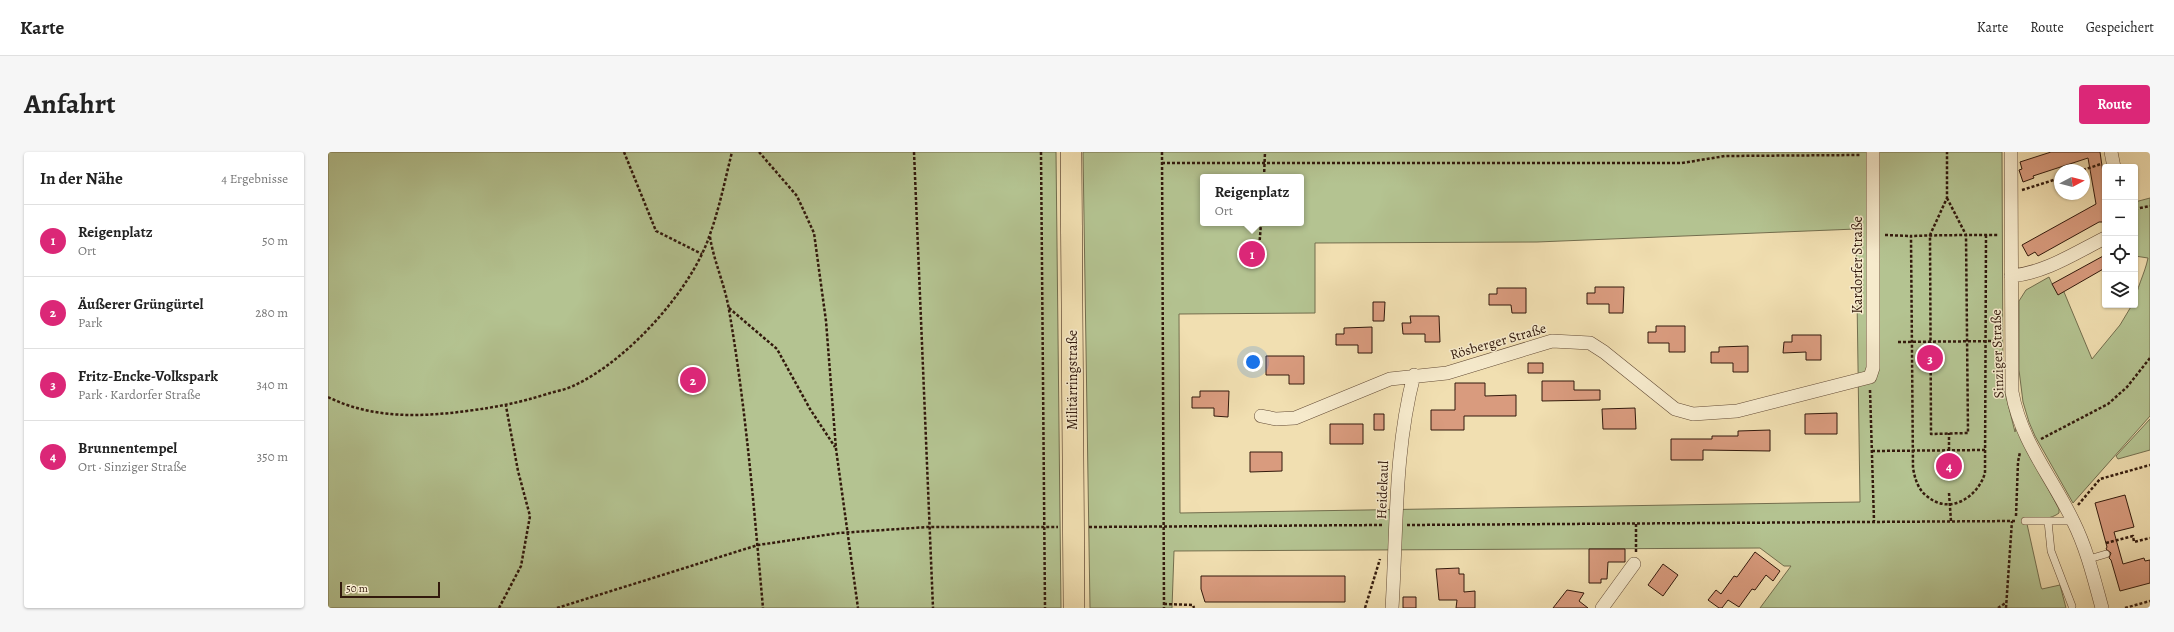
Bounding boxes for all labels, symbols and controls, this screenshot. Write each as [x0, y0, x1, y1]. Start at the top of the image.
text: Karte [20, 15, 64, 41]
text: Karte [1977, 18, 2008, 37]
text: Route [2030, 18, 2064, 37]
text: Gespeichert [2086, 18, 2154, 37]
text: Anfahrt [24, 85, 116, 123]
button: Route [2079, 85, 2150, 124]
north arrow [2054, 164, 2090, 200]
map controls [2102, 164, 2138, 308]
button: + [2102, 164, 2138, 200]
text: In der Nähe [40, 167, 123, 190]
text: 4 Ergebnisse [221, 170, 288, 187]
popup [1200, 174, 1304, 226]
text: Reigenplatz [1215, 182, 1289, 202]
button: − [2102, 200, 2138, 236]
text: Ort [1215, 202, 1233, 219]
street label: Kardorfer Straße [1848, 216, 1867, 314]
text: Reigenplatz [78, 222, 153, 242]
text: 1 [51, 232, 55, 249]
text: 50 m [262, 232, 288, 249]
button: locate [2102, 236, 2138, 272]
pin: 1 [1239, 239, 1265, 269]
text: Ort [78, 242, 96, 259]
button: layers [2102, 272, 2138, 308]
text: Äußerer Grüngürtel [78, 294, 204, 314]
text: 2 [50, 304, 56, 321]
text: 280 m [255, 304, 288, 321]
street label: Sinziger Straße [1986, 309, 2009, 399]
text: Park [78, 314, 102, 331]
street label: Rösberger Straße [1448, 319, 1548, 364]
street label: Militärringstraße [1063, 330, 1082, 430]
pin: 3 [1917, 343, 1943, 373]
your location [1243, 352, 1263, 372]
pin: 2 [680, 365, 706, 395]
text: Fritz-Encke-Volkspark [78, 366, 218, 386]
text: 3 [50, 376, 56, 393]
text: 340 m [256, 376, 288, 393]
text: Park · Kardorfer Straße [78, 386, 201, 403]
text: Brunnentempel [78, 438, 177, 458]
text: 4 [50, 448, 56, 465]
text: 350 m [257, 448, 288, 465]
pin: 4 [1936, 451, 1962, 481]
text: Ort · Sinziger Straße [78, 458, 187, 475]
street label: Heidekaul [1372, 460, 1393, 520]
scale bar [340, 580, 440, 599]
text: 50 m [346, 581, 368, 596]

